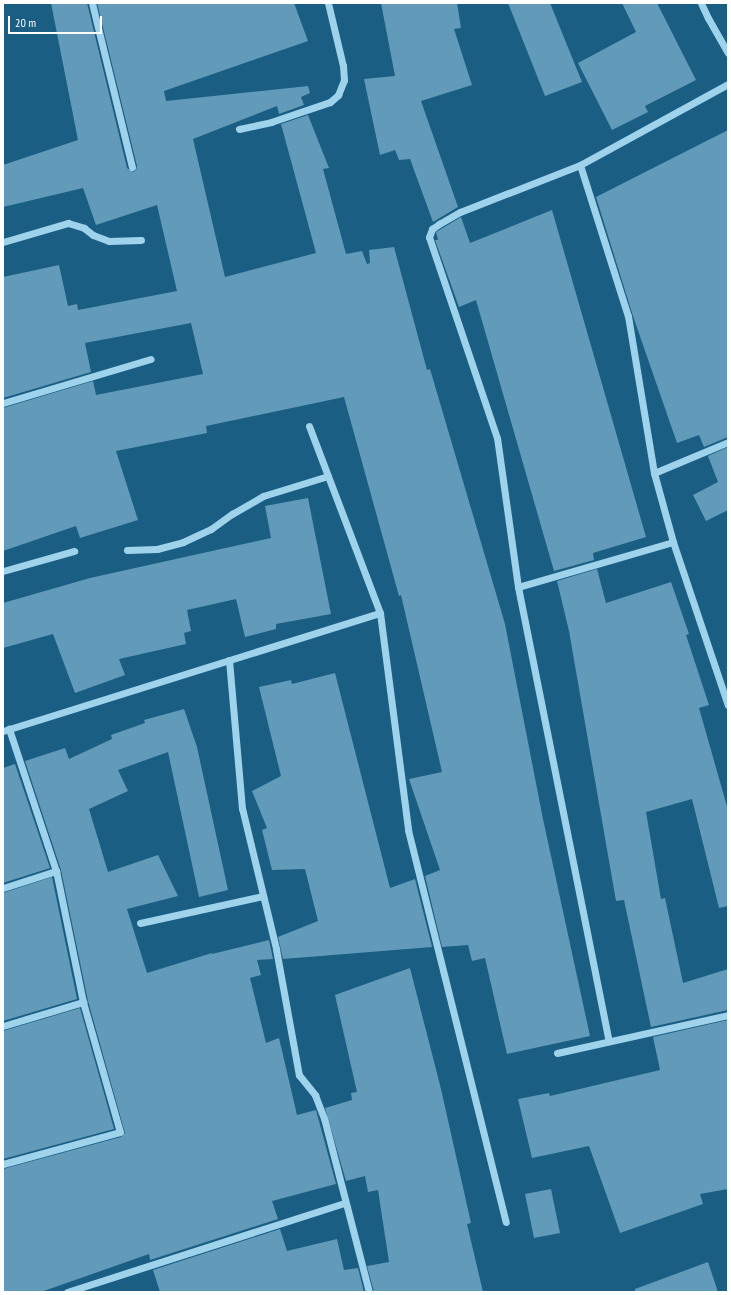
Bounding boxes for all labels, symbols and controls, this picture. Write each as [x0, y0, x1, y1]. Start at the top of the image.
scale bar [10, 8, 104, 34]
text: 20 m [15, 15, 36, 30]

